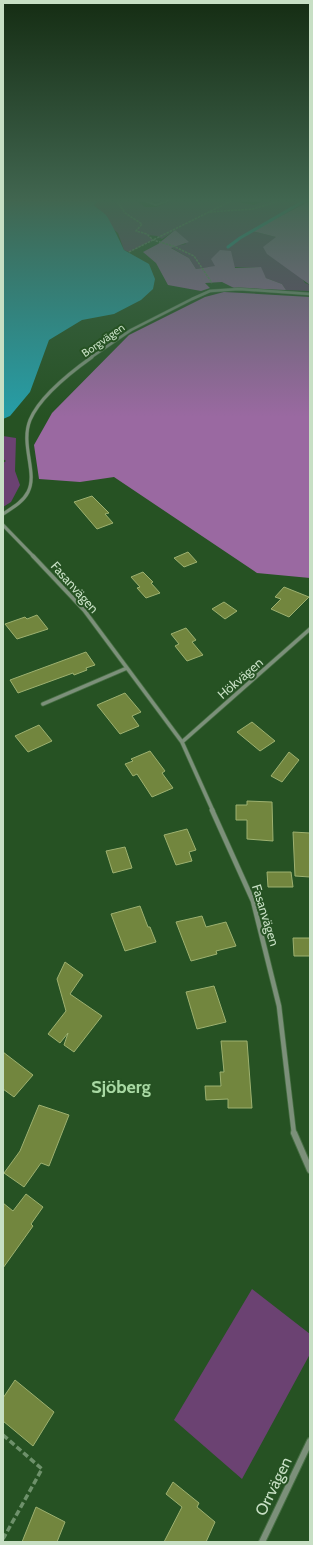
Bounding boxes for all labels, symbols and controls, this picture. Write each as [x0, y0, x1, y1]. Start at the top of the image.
street label: Borgvägen [79, 320, 127, 360]
street label: Fasanvägen [48, 558, 102, 616]
street label: Hökvägen [214, 654, 266, 702]
street label: Fasanvägen [249, 882, 283, 948]
district label: Sjöberg [91, 1076, 151, 1098]
street label: Orrvägen [251, 1454, 296, 1519]

